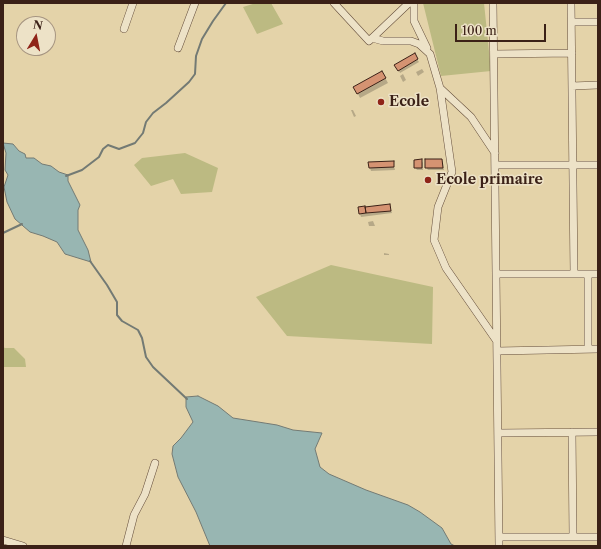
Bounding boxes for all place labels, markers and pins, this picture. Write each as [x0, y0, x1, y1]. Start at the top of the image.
place label: Ecole [389, 94, 429, 110]
marker: Ecole [376, 97, 386, 107]
place label: Ecole primaire [436, 172, 543, 188]
marker: Ecole primaire [423, 175, 433, 185]

